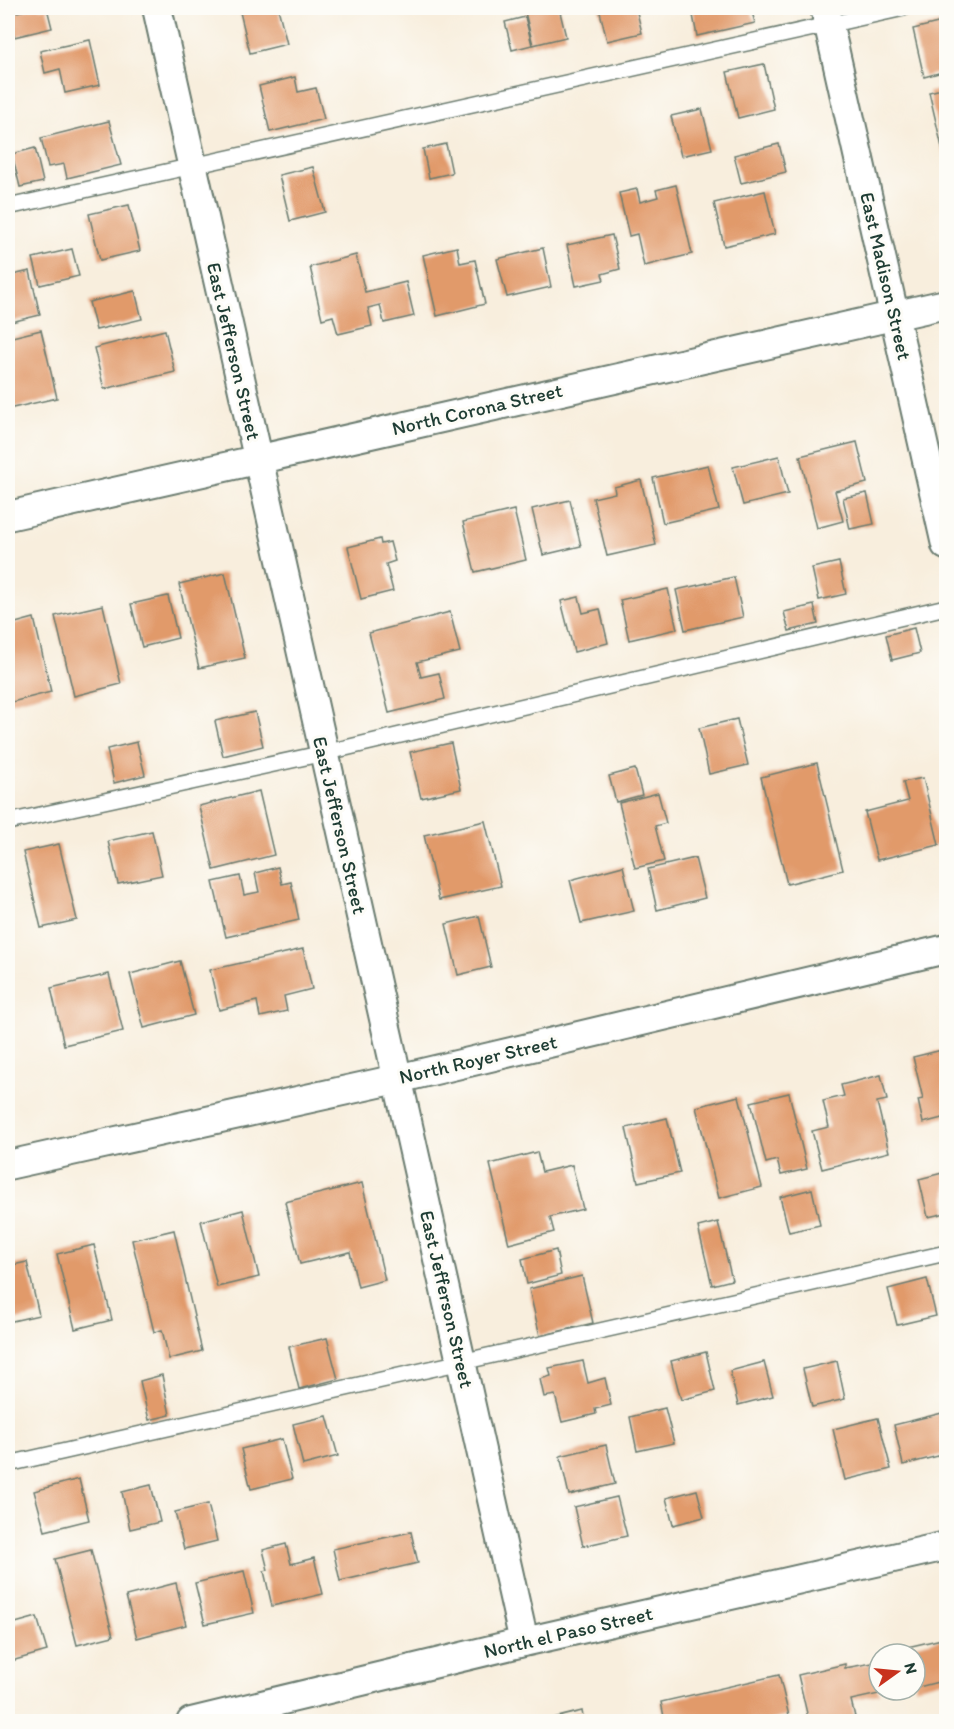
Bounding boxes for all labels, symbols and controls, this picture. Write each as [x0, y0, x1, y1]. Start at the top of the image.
street label: East Madison Street [855, 190, 917, 363]
street label: East Jefferson Street [202, 260, 266, 443]
street label: North Corona Street [389, 378, 565, 440]
street label: East Jefferson Street [308, 734, 372, 917]
street label: North Royer Street [397, 1029, 560, 1089]
street label: East Jefferson Street [415, 1208, 479, 1391]
street label: North el Paso Street [481, 1601, 655, 1663]
north arrow [867, 1642, 927, 1702]
text: N [900, 1661, 922, 1676]

